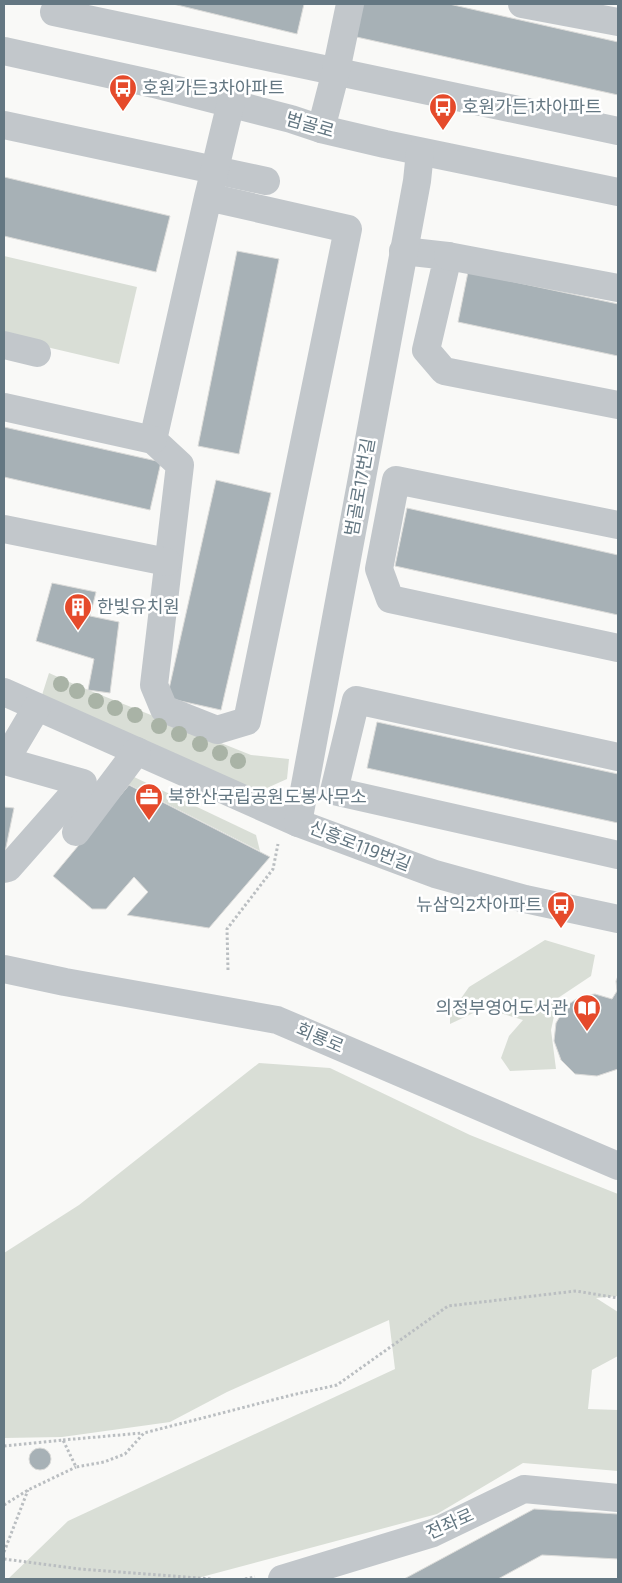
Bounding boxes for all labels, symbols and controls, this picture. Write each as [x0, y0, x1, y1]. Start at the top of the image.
bus stop icon: 호원가든3차아파트 [108, 73, 138, 112]
place label: 호원가든3차아파트 [142, 76, 285, 98]
bus stop icon: 호원가든1차아파트 [428, 92, 458, 131]
place label: 호원가든1차아파트 [462, 95, 602, 117]
street label: 범골로 [283, 107, 337, 141]
street label: 범골로17번길 [340, 436, 378, 538]
building icon: 한빛유치원 [63, 592, 93, 631]
place label: 한빛유치원 [97, 595, 180, 617]
office icon: 북한산국립공원도봉사무소 [134, 782, 164, 821]
place label: 북한산국립공원도봉사무소 [168, 785, 367, 807]
street label: 신흥로119번길 [306, 816, 414, 875]
bus stop icon: 뉴삼익2차아파트 [546, 890, 576, 929]
place label: 뉴삼익2차아파트 [416, 893, 542, 915]
library icon: 의정부영어도서관 [572, 993, 602, 1032]
place label: 의정부영어도서관 [436, 996, 568, 1018]
street label: 회룡로 [293, 1017, 348, 1057]
street label: 전좌로 [422, 1503, 477, 1543]

